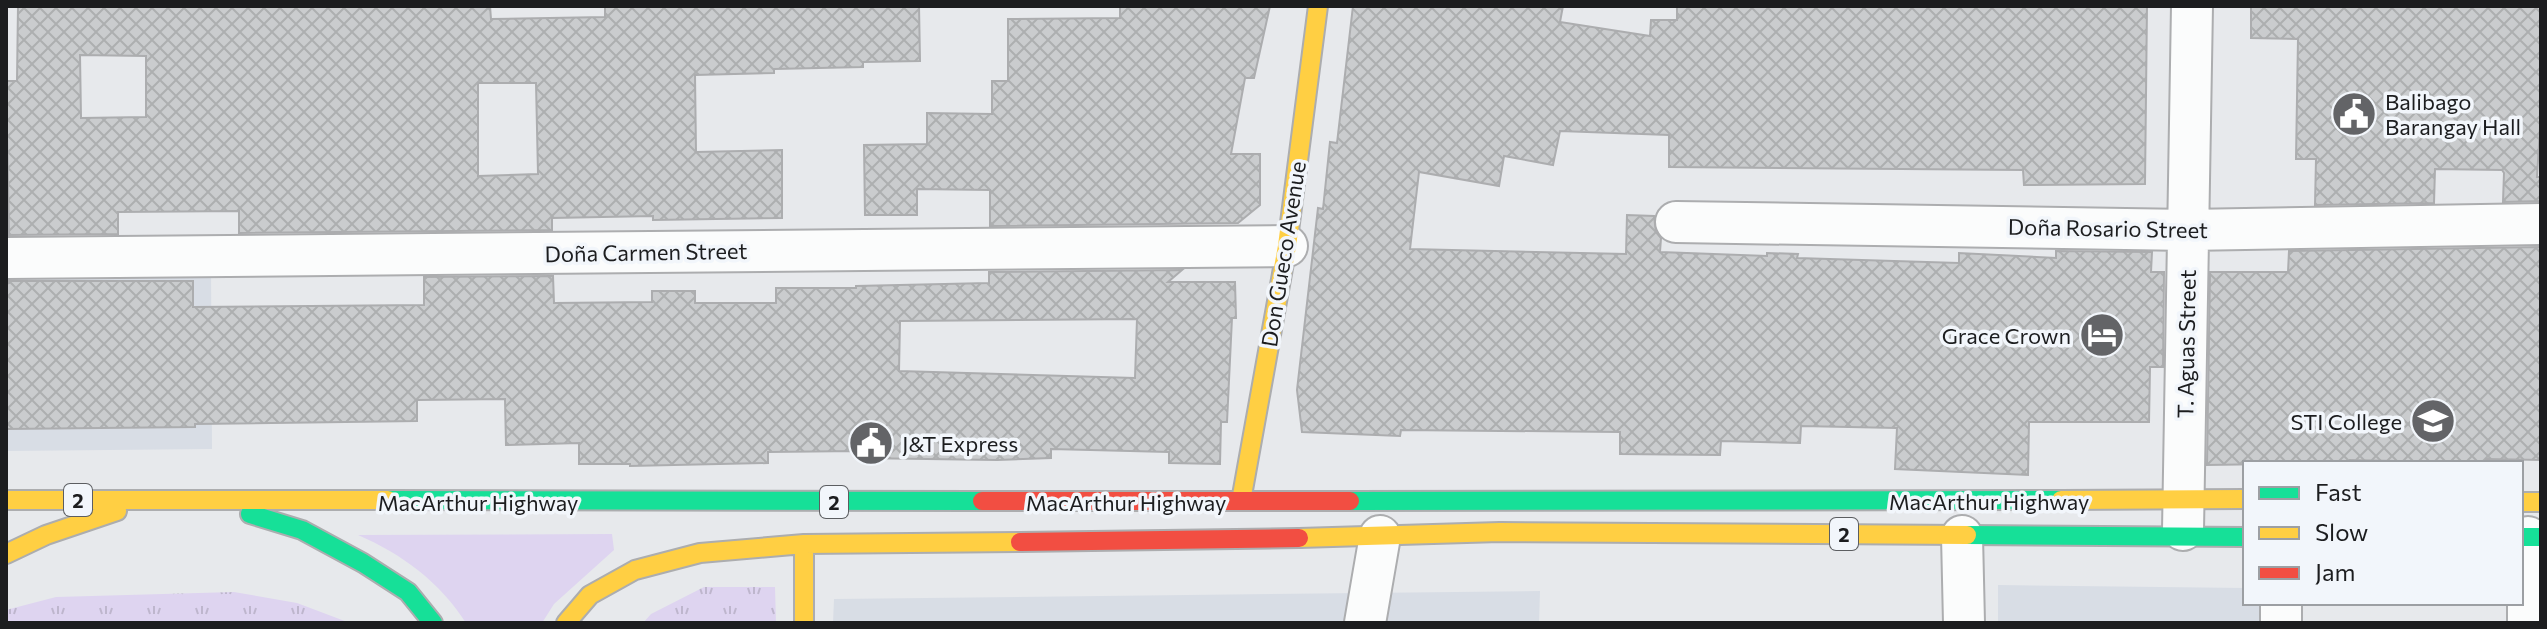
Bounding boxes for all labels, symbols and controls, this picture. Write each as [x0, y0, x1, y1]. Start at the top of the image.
place label: Balibago Barangay Hall [2385, 88, 2521, 140]
public building icon: Balibago Barangay Hall [2330, 90, 2378, 138]
street label: Don Gueco Avenue [1255, 159, 1311, 349]
street label: Doña Rosario Street [2008, 213, 2208, 243]
street label: Doña Carmen Street [544, 237, 748, 267]
street label: T. Aguas Street [2171, 269, 2201, 419]
hotel icon: Grace Crown [2078, 311, 2126, 359]
place label: Grace Crown [1942, 322, 2071, 349]
school or university icon: STI College [2409, 397, 2457, 445]
place label: STI College [2291, 408, 2402, 435]
public building icon: J&T Express [847, 419, 895, 467]
place label: J&T Express [902, 430, 1018, 457]
legend [2243, 461, 2523, 605]
text: Fast [2315, 477, 2362, 506]
road number: 2 [64, 484, 92, 516]
road number: 2 [820, 486, 848, 518]
street label: MacArthur Highway [1889, 488, 2089, 515]
street label: MacArthur Highway [378, 489, 578, 516]
street label: MacArthur Highway [1026, 489, 1226, 516]
text: Slow [2315, 517, 2368, 546]
road number: 2 [1830, 518, 1858, 550]
text: Jam [2315, 557, 2355, 586]

